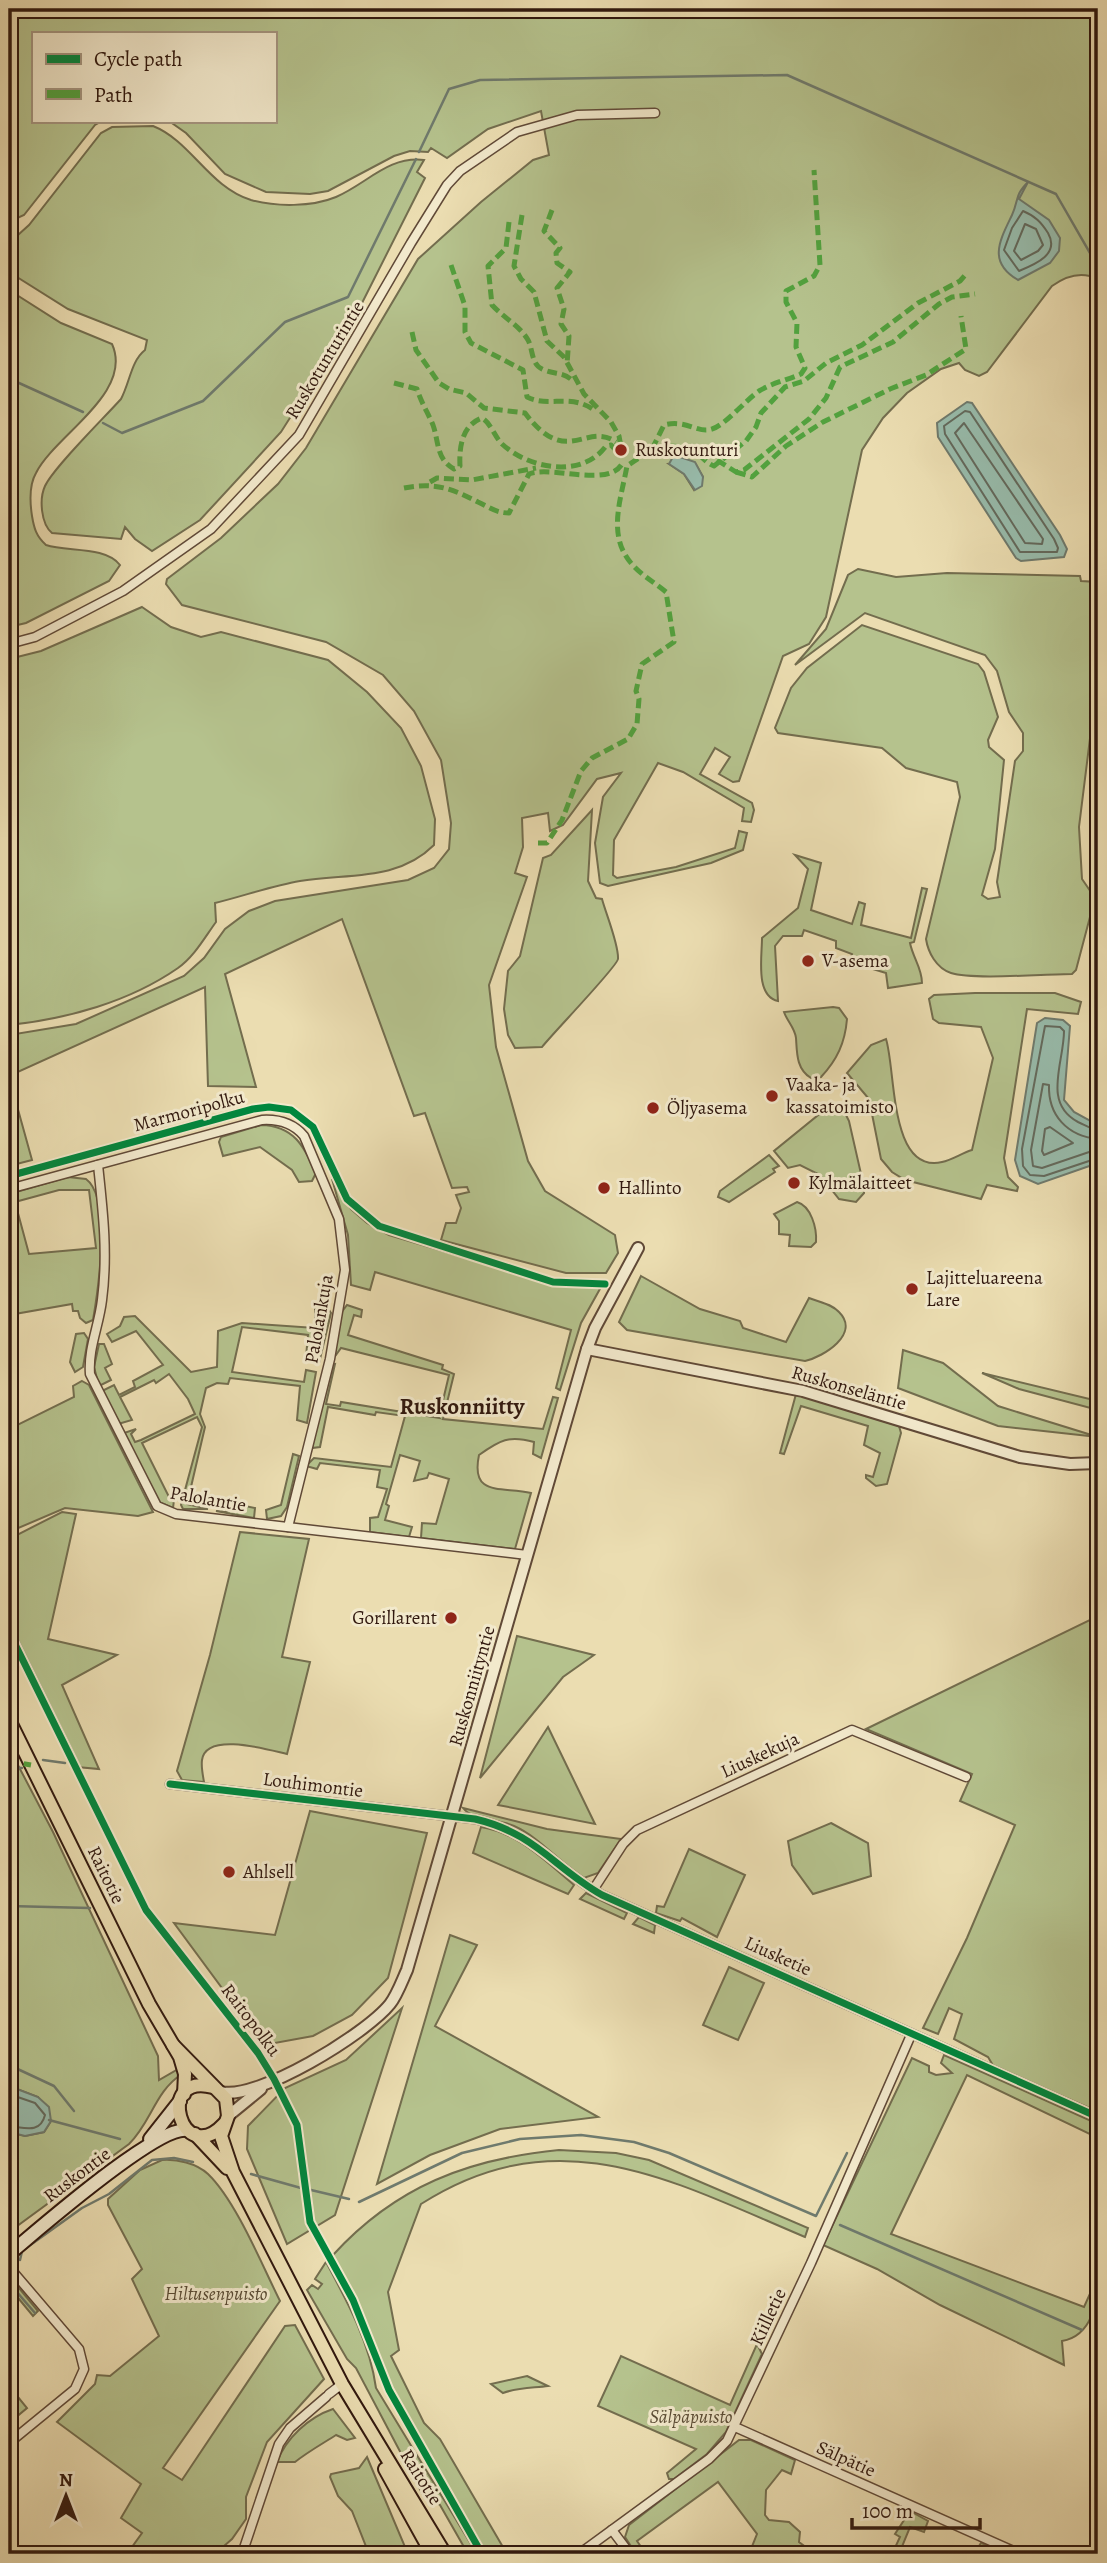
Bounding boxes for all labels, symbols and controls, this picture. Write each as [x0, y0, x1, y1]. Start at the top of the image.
legend [32, 32, 276, 122]
text: Cycle path [94, 45, 183, 73]
text: Path [94, 81, 133, 109]
street label: Ruskotunturintie [279, 296, 371, 424]
place label: Ruskotunturi [635, 437, 739, 463]
marker: Ruskotunturi [613, 442, 629, 458]
place label: V-asema [821, 948, 889, 974]
marker: V-asema [800, 953, 816, 969]
place label: Vaaka- ja kassatoimisto [785, 1072, 894, 1120]
street label: Marmoripolku [131, 1084, 248, 1138]
marker: Vaaka- ja kassatoimisto [764, 1088, 780, 1104]
place label: Öljyasema [667, 1095, 748, 1121]
marker: Öljyasema [645, 1100, 661, 1116]
place label: Kylmälaitteet [808, 1170, 912, 1196]
place label: Hallinto [618, 1175, 682, 1201]
marker: Kylmälaitteet [786, 1175, 802, 1191]
marker: Hallinto [596, 1180, 612, 1196]
place label: Lajitteluareena Lare [926, 1265, 1043, 1313]
street label: Palolankuja [298, 1272, 340, 1366]
marker: Lajitteluareena Lare [904, 1281, 920, 1297]
street label: Ruskonseläntie [789, 1359, 909, 1417]
district label: Ruskonniitty [400, 1391, 526, 1422]
street label: Palolantie [168, 1480, 248, 1518]
place label: Gorillarent [352, 1605, 437, 1631]
marker: Gorillarent [443, 1610, 459, 1626]
street label: Ruskonniityntie [442, 1623, 502, 1749]
street label: Liuskekuja [717, 1725, 804, 1784]
street label: Louhimontie [261, 1766, 365, 1804]
street label: Raitotie [81, 1842, 131, 1908]
place label: Ahlsell [242, 1859, 294, 1885]
marker: Ahlsell [221, 1864, 237, 1880]
street label: Liusketie [740, 1930, 816, 1982]
street label: Raitopolku [215, 1978, 287, 2062]
street label: Ruskontie [38, 2141, 116, 2209]
park label: Hiltusenpuisto [164, 2281, 268, 2307]
street label: Kiilletie [743, 2284, 793, 2350]
park label: Sälpäpuisto [650, 2404, 733, 2430]
street label: Sälpätie [812, 2434, 880, 2484]
street label: Raitotie [394, 2444, 448, 2510]
north arrow [32, 2462, 102, 2532]
text: N [59, 2467, 73, 2493]
scale bar [852, 2486, 979, 2530]
text: 100 m [862, 2497, 913, 2525]

